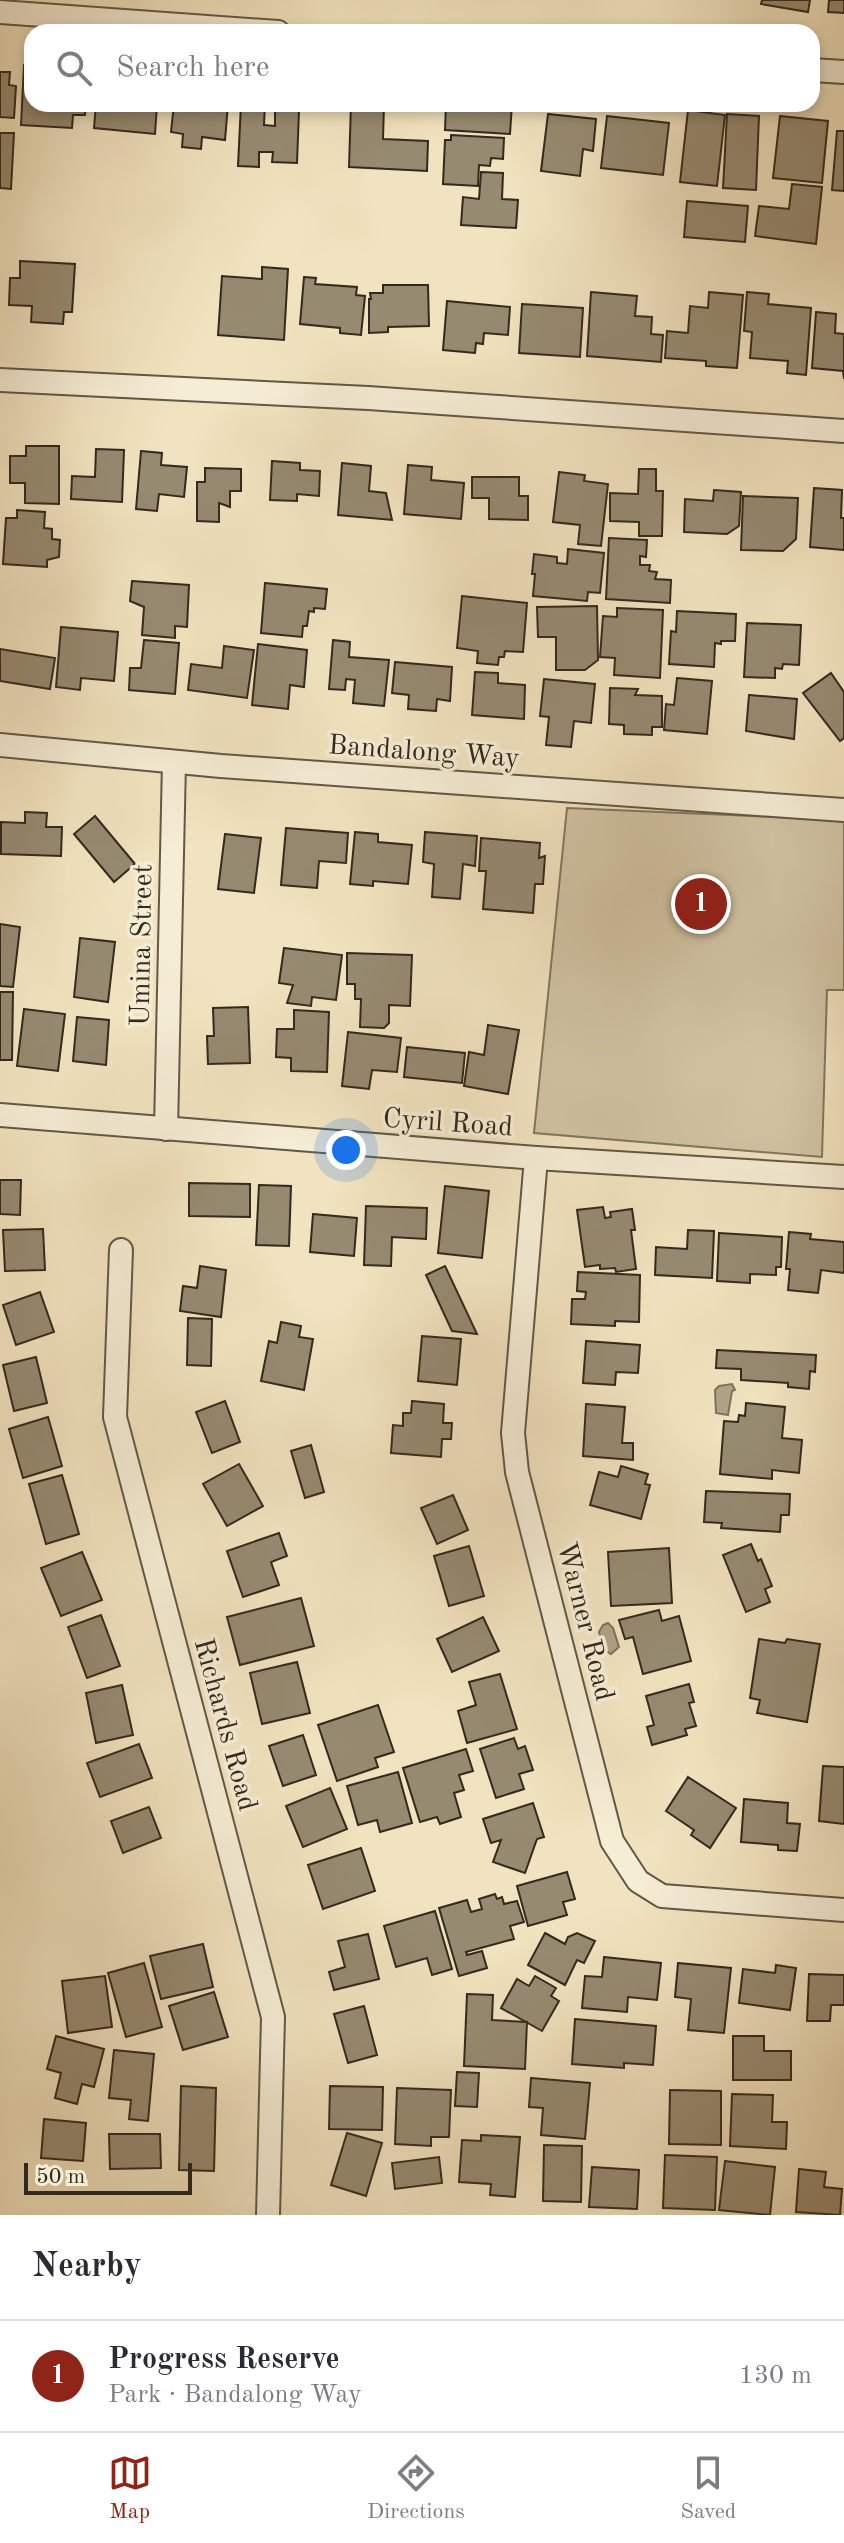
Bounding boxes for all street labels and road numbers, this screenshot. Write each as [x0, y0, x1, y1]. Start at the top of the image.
street label: Bandalong Way [327, 732, 521, 774]
street label: Umina Street [128, 864, 158, 1027]
street label: Cyril Road [382, 1105, 514, 1143]
street label: Warner Road [551, 1539, 617, 1704]
street label: Richards Road [188, 1635, 261, 1814]

